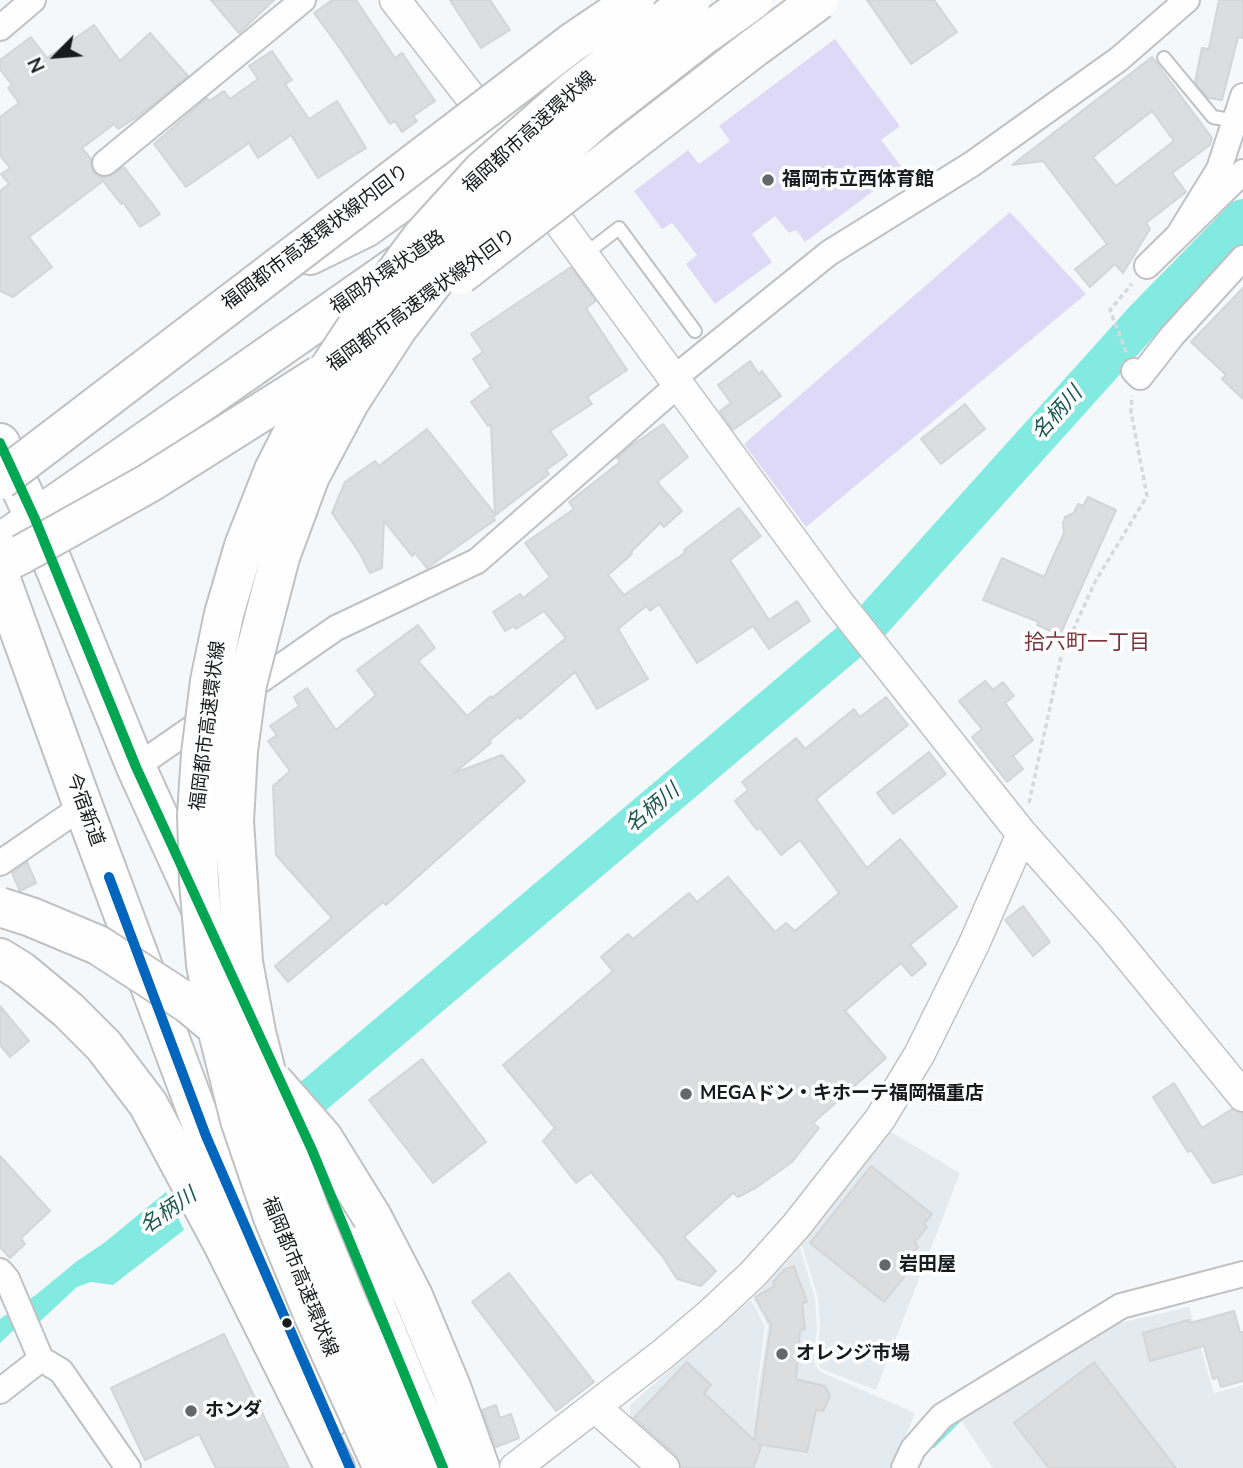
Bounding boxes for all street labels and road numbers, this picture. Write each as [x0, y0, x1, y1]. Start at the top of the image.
street label: 福岡都市高速環状線 [459, 67, 601, 199]
street label: 福岡都市高速環状線内回り [218, 160, 414, 316]
street label: 福岡都市高速環状線外回り [323, 225, 521, 377]
street label: 福岡外環状道路 [326, 226, 450, 320]
street label: 福岡都市高速環状線 [187, 640, 231, 812]
street label: 今宿新道 [60, 770, 108, 850]
street label: 福岡都市高速環状線 [256, 1193, 342, 1361]

